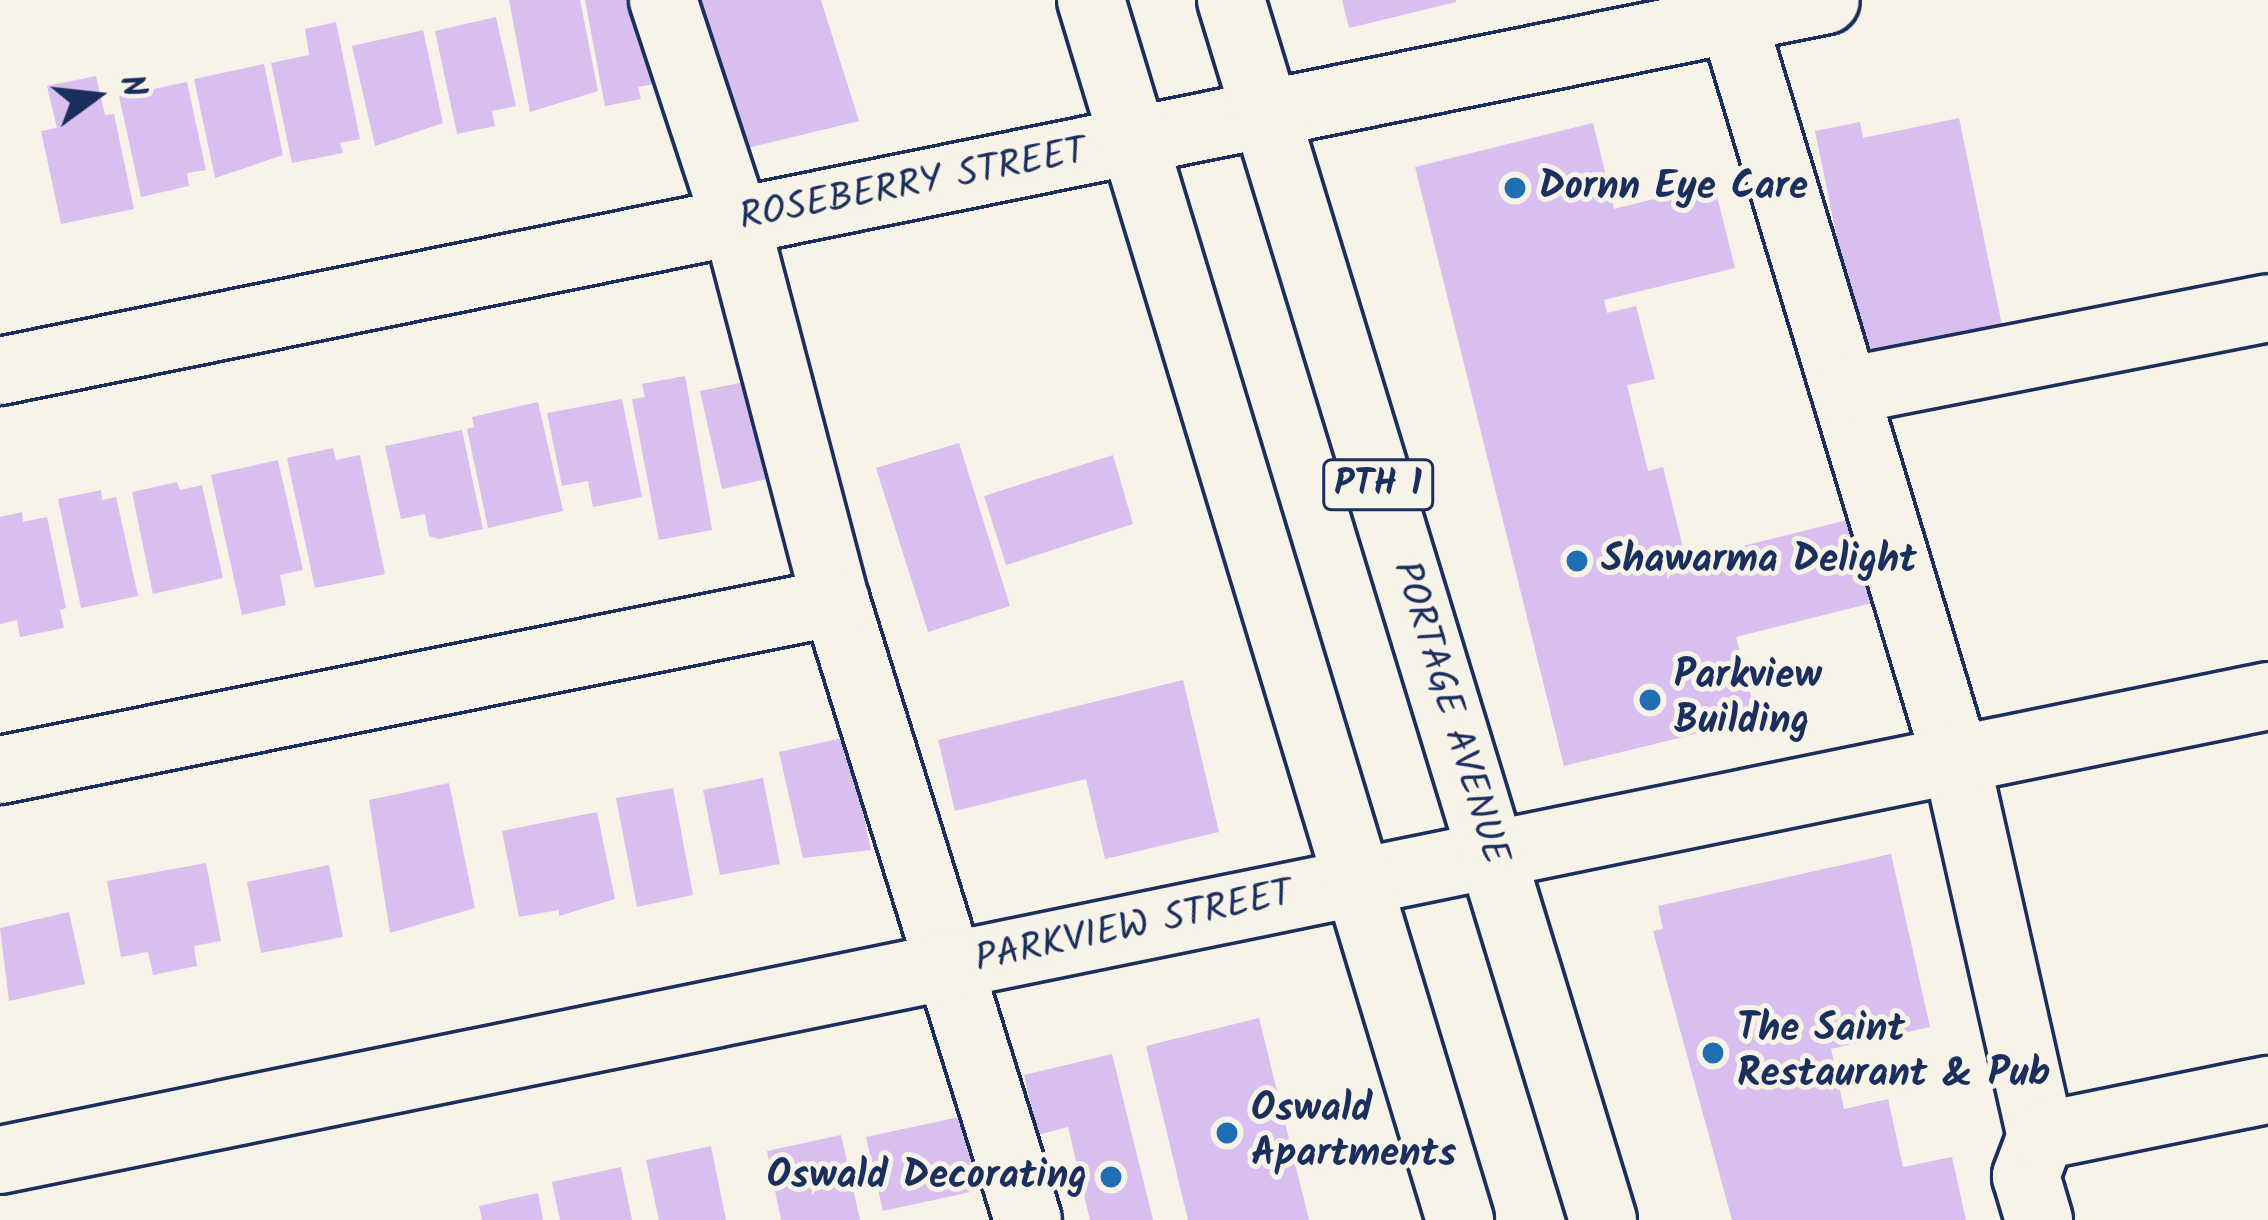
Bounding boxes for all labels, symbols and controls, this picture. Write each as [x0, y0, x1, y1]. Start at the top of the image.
north arrow [36, 36, 156, 156]
text: N [103, 70, 160, 103]
street label: ROSEBERRY STREET [736, 129, 1090, 243]
place label: Dornn Eye Care [1539, 165, 1808, 211]
marker: Dornn Eye Care [1502, 175, 1528, 201]
road number: PTH 1 [1321, 455, 1435, 515]
place label: Shawarma Delight [1601, 538, 1917, 584]
marker: Shawarma Delight [1564, 548, 1590, 574]
street label: PORTAGE AVENUE [1381, 556, 1517, 870]
place label: Parkview Building [1674, 655, 1822, 746]
marker: Parkview Building [1637, 687, 1663, 713]
street label: PARKVIEW STREET [971, 871, 1297, 985]
place label: The Saint Restaurant & Pub [1737, 1008, 2050, 1099]
marker: The Saint Restaurant & Pub [1700, 1040, 1726, 1066]
place label: Oswald Apartments [1251, 1088, 1457, 1179]
marker: Oswald Apartments [1214, 1120, 1240, 1146]
place label: Oswald Decorating [767, 1154, 1087, 1200]
marker: Oswald Decorating [1098, 1164, 1124, 1190]

